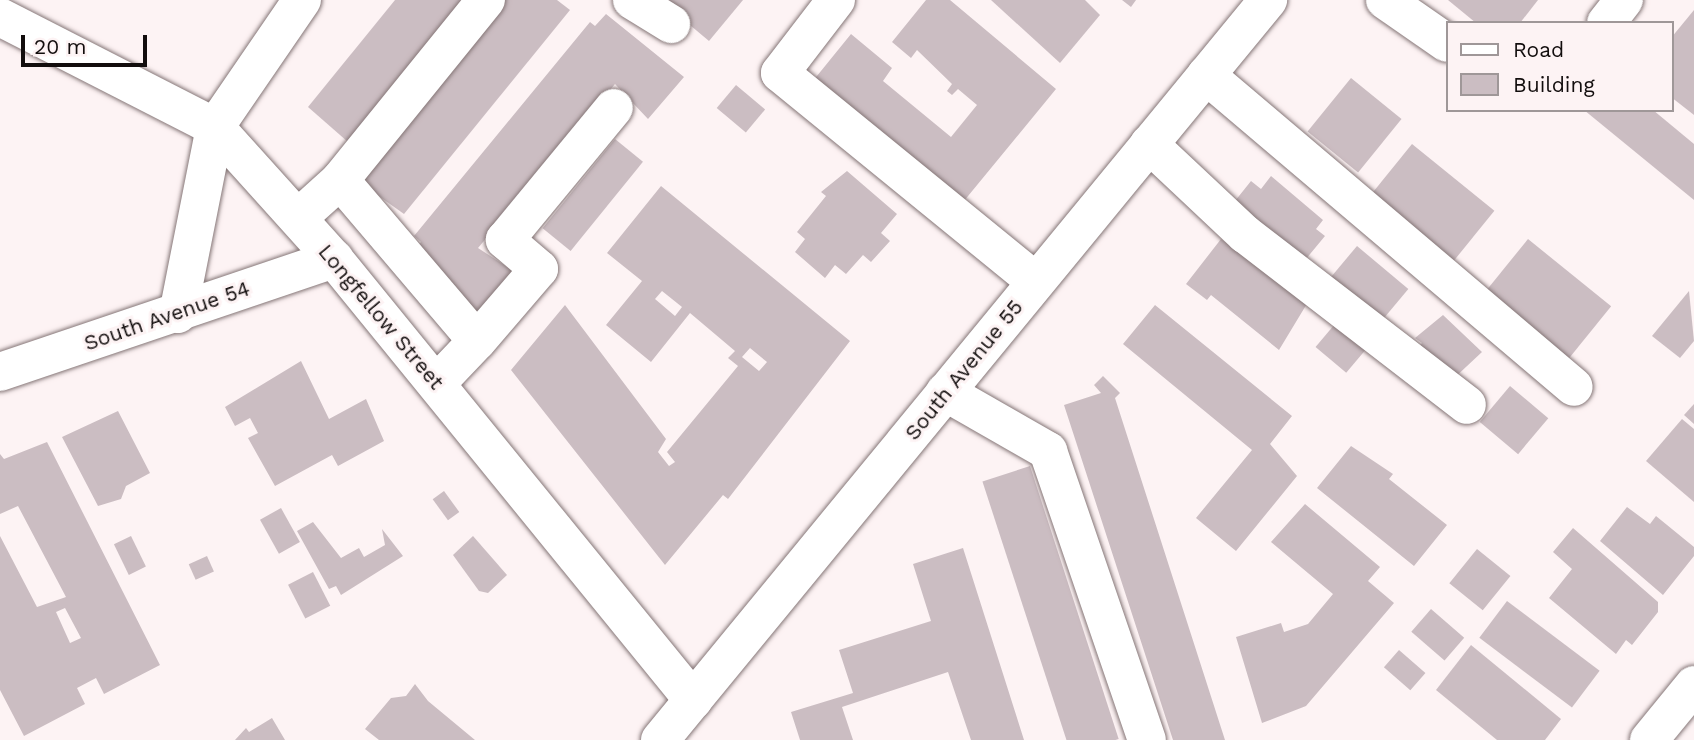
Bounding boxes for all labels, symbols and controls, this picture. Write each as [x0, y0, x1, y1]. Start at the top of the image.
scale bar [24, 21, 150, 65]
legend [1446, 21, 1673, 112]
text: 20 m [34, 34, 86, 59]
text: Road [1513, 37, 1564, 62]
text: Building [1513, 72, 1595, 97]
street label: Longfellow Street [313, 239, 449, 395]
street label: South Avenue 54 [80, 276, 254, 356]
street label: South Avenue 55 [900, 295, 1028, 445]

